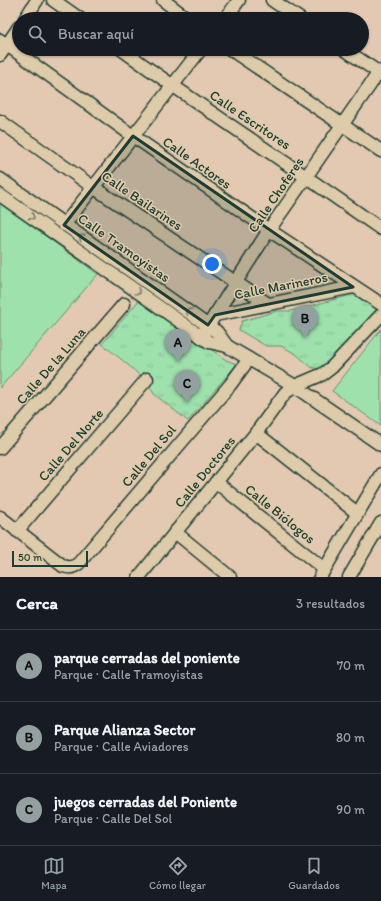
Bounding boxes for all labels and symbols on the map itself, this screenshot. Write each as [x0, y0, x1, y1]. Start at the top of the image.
street label: Calle Escritores [206, 87, 294, 153]
street label: Calle Actores [159, 133, 235, 193]
street label: Calle Choferes [244, 154, 308, 236]
street label: Calle Bailarines [98, 168, 186, 234]
street label: Calle Tramoyistas [75, 210, 173, 286]
one-way arrow [28, 212, 35, 220]
one-way arrow [78, 234, 85, 242]
your location [202, 254, 222, 274]
street label: Calle Marineros [233, 269, 329, 303]
one-way arrow [134, 287, 141, 294]
pin: B [292, 305, 318, 338]
one-way arrow [185, 309, 192, 316]
street label: Calle De la Luna [13, 323, 90, 408]
pin: A [165, 329, 191, 362]
pin: C [174, 370, 200, 403]
street label: Calle Del Norte [35, 405, 107, 485]
street label: Calle Del Sol [118, 422, 180, 490]
street label: Calle Doctores [171, 433, 239, 511]
street label: Calle Biólogos [242, 481, 318, 547]
scale bar [12, 549, 88, 568]

